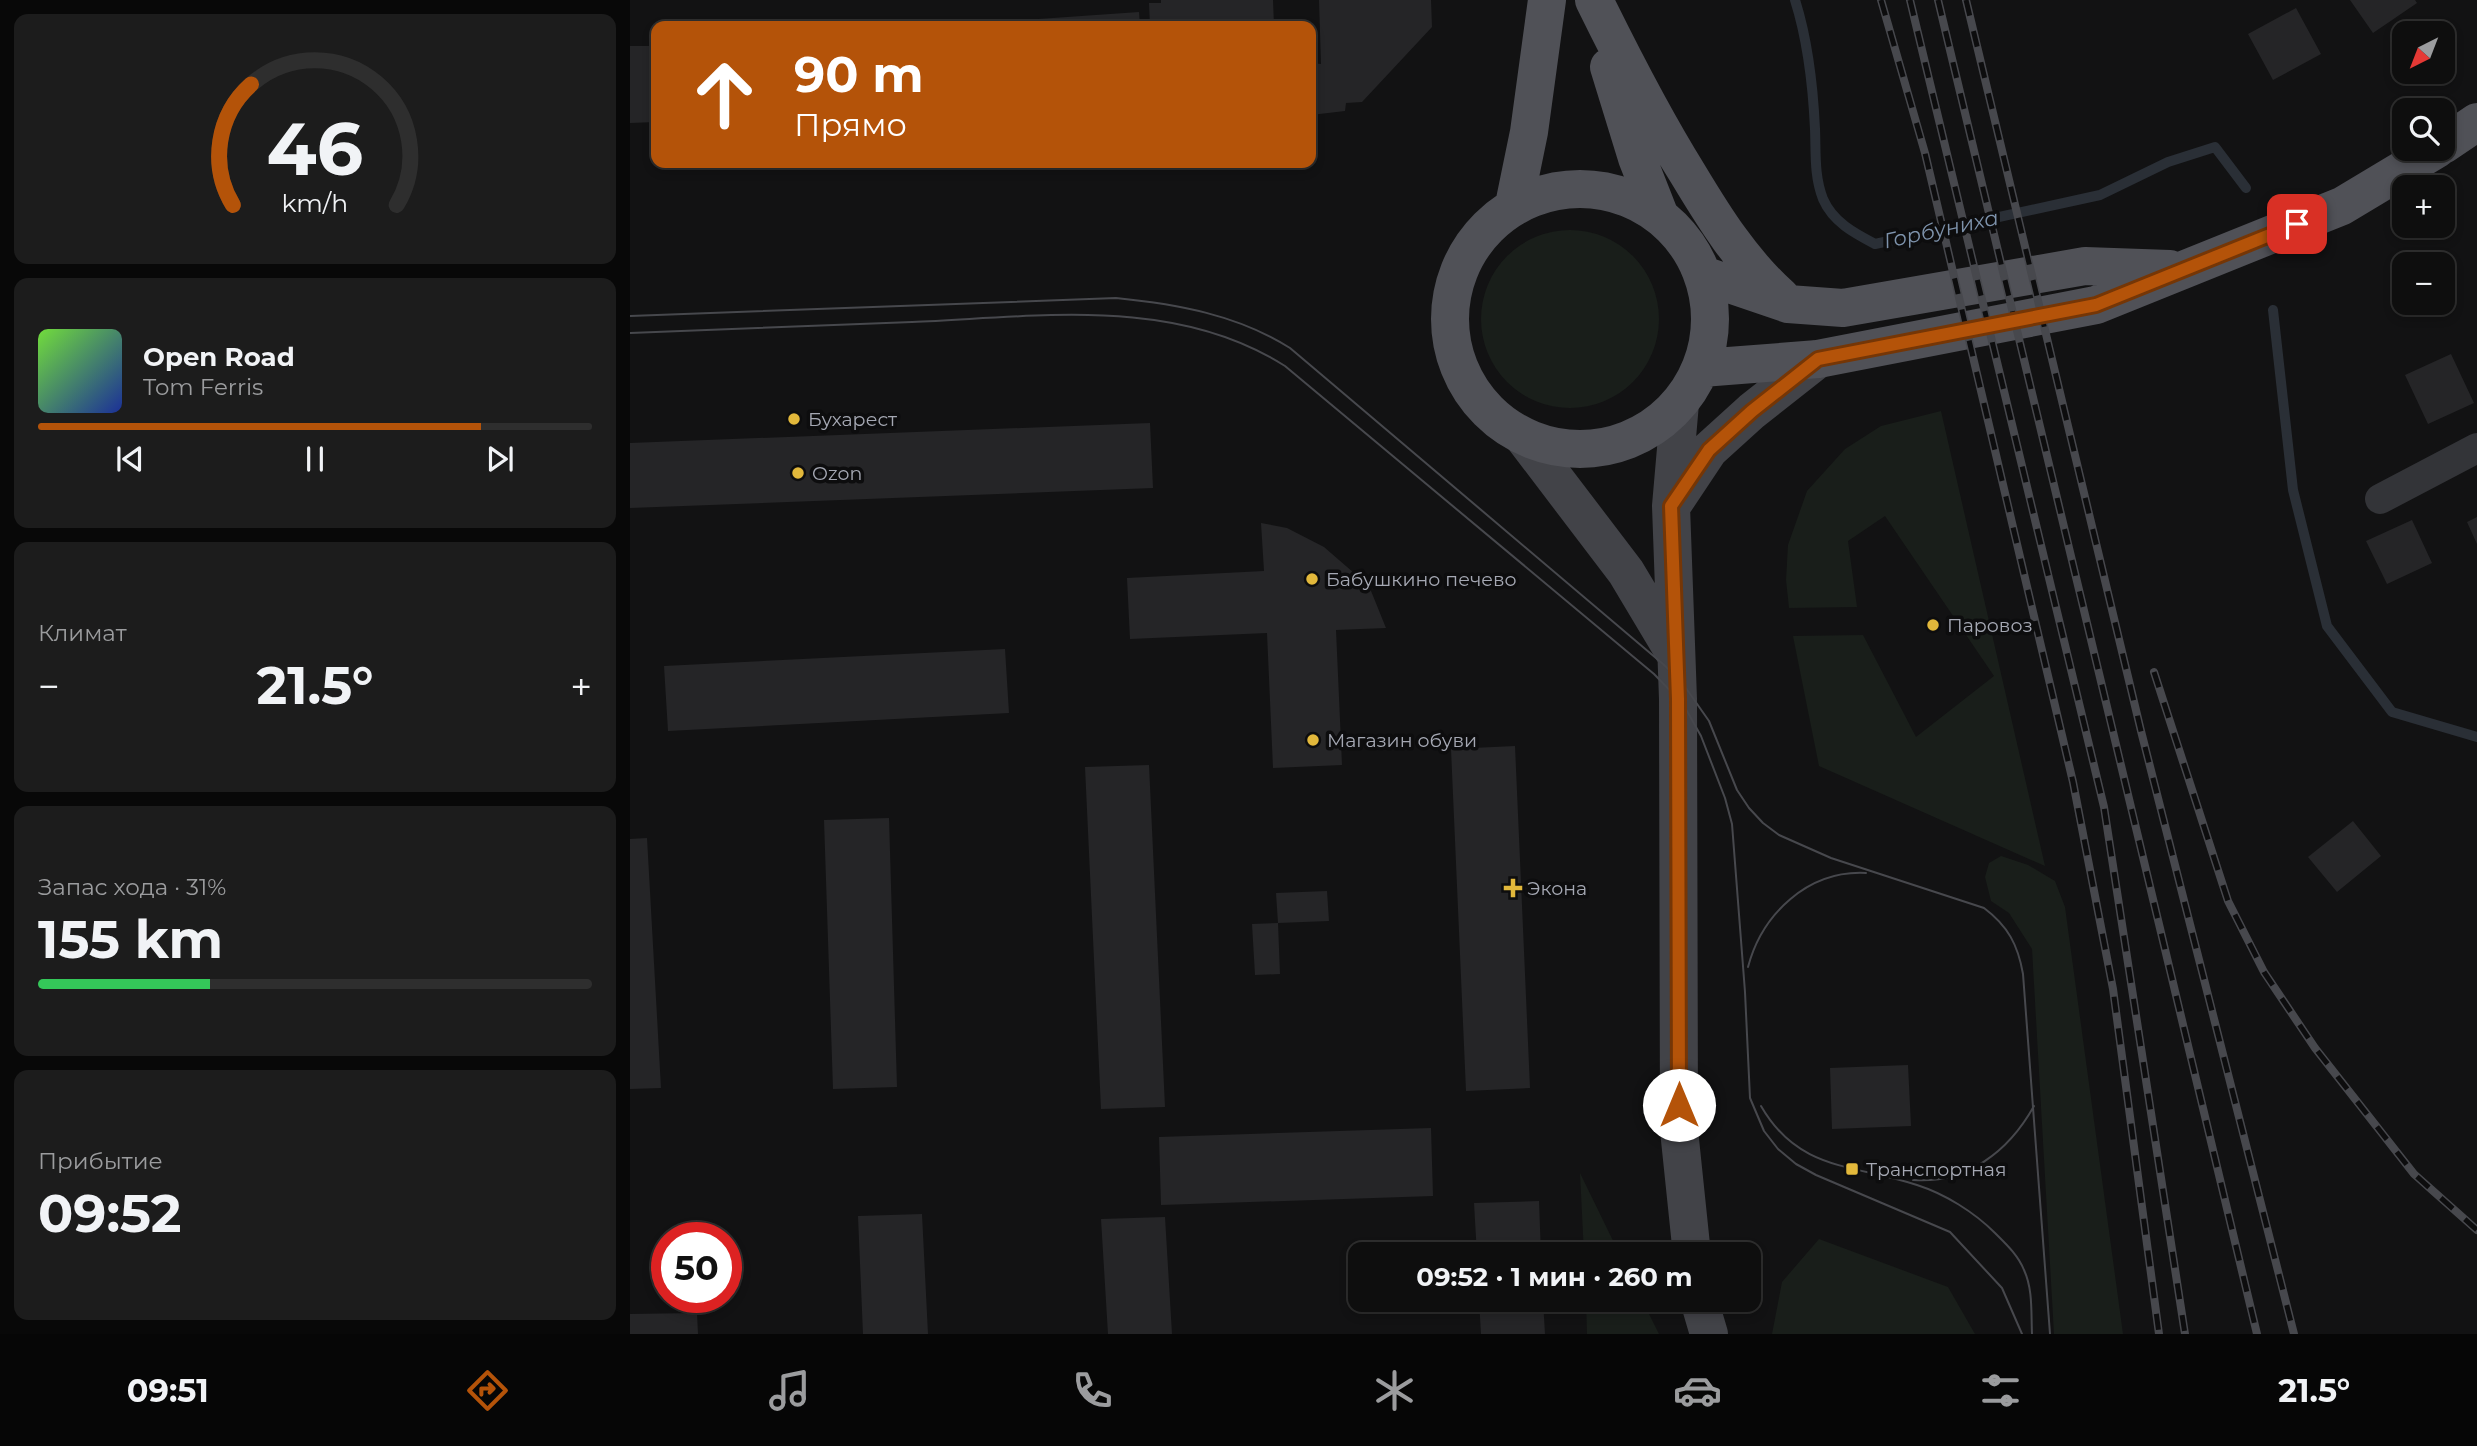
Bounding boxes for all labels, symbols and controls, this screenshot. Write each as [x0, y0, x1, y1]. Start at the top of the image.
north arrow [2392, 21, 2455, 84]
map controls [2392, 21, 2455, 315]
text: 90 m [794, 45, 924, 104]
icon: ahead [679, 49, 770, 140]
button: search [2392, 98, 2455, 161]
text: 46 [267, 105, 363, 193]
text: Прямо [794, 105, 907, 144]
button: + [2392, 175, 2455, 238]
text: km/h [282, 188, 348, 218]
pin [2267, 194, 2327, 254]
water label: Горбуниха [1881, 205, 2001, 253]
icon: arrive [2278, 205, 2316, 243]
button: − [2392, 252, 2455, 315]
text: Open Road [143, 341, 295, 373]
text: Tom Ferris [143, 373, 263, 401]
place label: Бухарест [808, 408, 897, 431]
marker: Бухарест [786, 411, 802, 427]
icon: previous [111, 440, 149, 478]
icon: pause [296, 440, 334, 478]
icon: next [481, 440, 519, 478]
place label: Ozon [812, 462, 862, 485]
marker: Ozon [790, 465, 806, 481]
place label: Бабушкино печево [1326, 568, 1517, 591]
marker: Бабушкино печево [1304, 571, 1320, 587]
place label: Паровоз [1947, 614, 2033, 637]
marker: Паровоз [1925, 617, 1941, 633]
text: Климат [38, 619, 127, 647]
text: 21.5° [256, 654, 374, 717]
text: − [38, 663, 60, 710]
text: + [570, 663, 592, 710]
place label: Магазин обуви [1327, 729, 1477, 752]
marker: Магазин обуви [1305, 732, 1321, 748]
text: Запас хода · 31% [38, 873, 226, 901]
place label: Экона [1527, 877, 1587, 900]
marker: Экона [1505, 880, 1521, 896]
text: 155 km [38, 908, 223, 971]
position arrow [1642, 1068, 1716, 1142]
text: Прибытие [38, 1147, 163, 1175]
place label: Транспортная [1866, 1158, 2006, 1181]
marker: Транспортная [1844, 1161, 1860, 1177]
text: 09:52 [38, 1182, 181, 1245]
speed limit sign: 50 [651, 1222, 742, 1313]
text: 09:52 · 1 мин · 260 m [1416, 1261, 1693, 1293]
icon: directions [463, 1366, 512, 1415]
icon: music [765, 1366, 814, 1415]
icon: phone [1068, 1366, 1117, 1415]
icon: climate [1370, 1366, 1419, 1415]
icon: car [1673, 1366, 1722, 1415]
icon: filters [1976, 1366, 2025, 1415]
text: 09:51 [127, 1371, 209, 1410]
text: 21.5° [2278, 1371, 2350, 1410]

